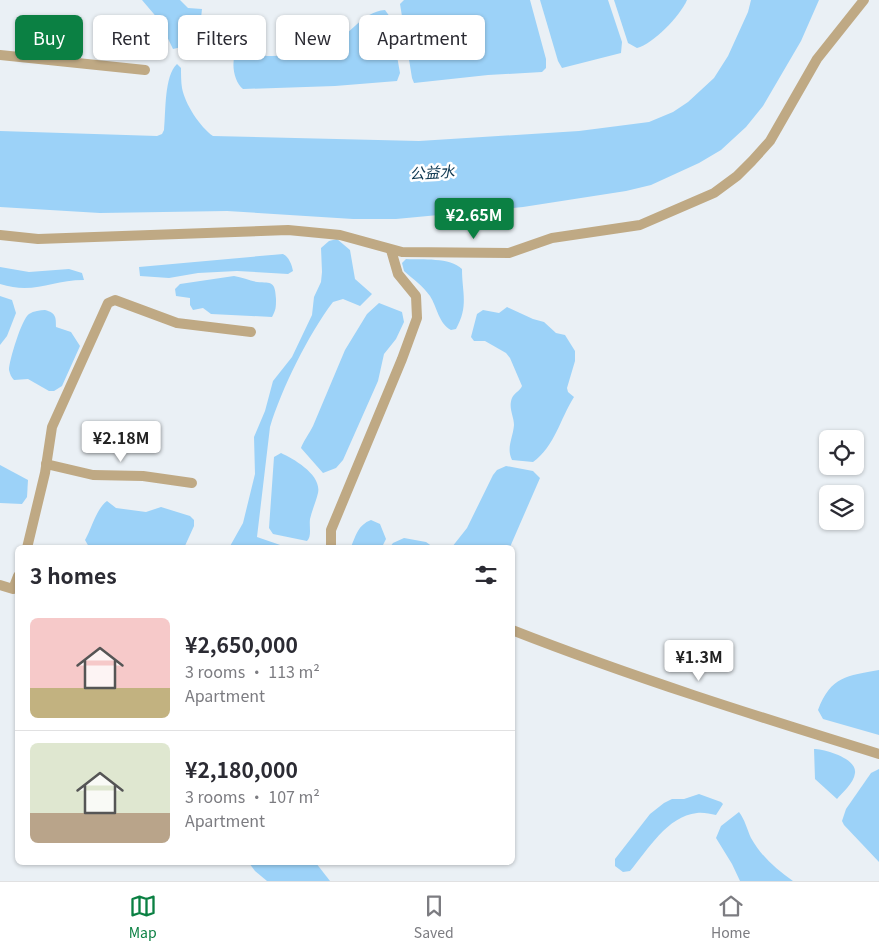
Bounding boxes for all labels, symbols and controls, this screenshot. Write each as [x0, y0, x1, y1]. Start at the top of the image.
chip: Buy [15, 15, 83, 60]
chip: Rent [93, 15, 168, 60]
chip: Filters [178, 15, 266, 60]
chip: New [276, 15, 349, 60]
chip: Apartment [359, 15, 485, 60]
water label: 公益水 [409, 160, 456, 183]
pin: ¥2.65M [433, 198, 515, 240]
text: ¥2.65M [446, 202, 502, 226]
pin: ¥2.18M [80, 420, 162, 463]
text: ¥2.18M [93, 425, 149, 449]
map controls [819, 430, 864, 530]
button: locate [819, 430, 864, 475]
button: layers [819, 485, 864, 530]
text: 3 homes [30, 560, 117, 590]
icon: filters [472, 561, 500, 589]
text: ¥2,650,000 [185, 629, 298, 659]
icon: home [70, 638, 130, 698]
pin: ¥1.3M [664, 640, 734, 682]
text: ¥1.3M [675, 644, 723, 668]
text: 3 rooms · 113 m² [185, 659, 320, 683]
text: Apartment [185, 683, 265, 707]
text: ¥2,180,000 [185, 754, 298, 784]
icon: home [70, 763, 130, 823]
text: 3 rooms · 107 m² [185, 784, 320, 808]
text: Apartment [185, 808, 265, 832]
tab: Map [129, 892, 157, 942]
tab: Saved [414, 892, 454, 942]
tab: Home [711, 892, 750, 942]

